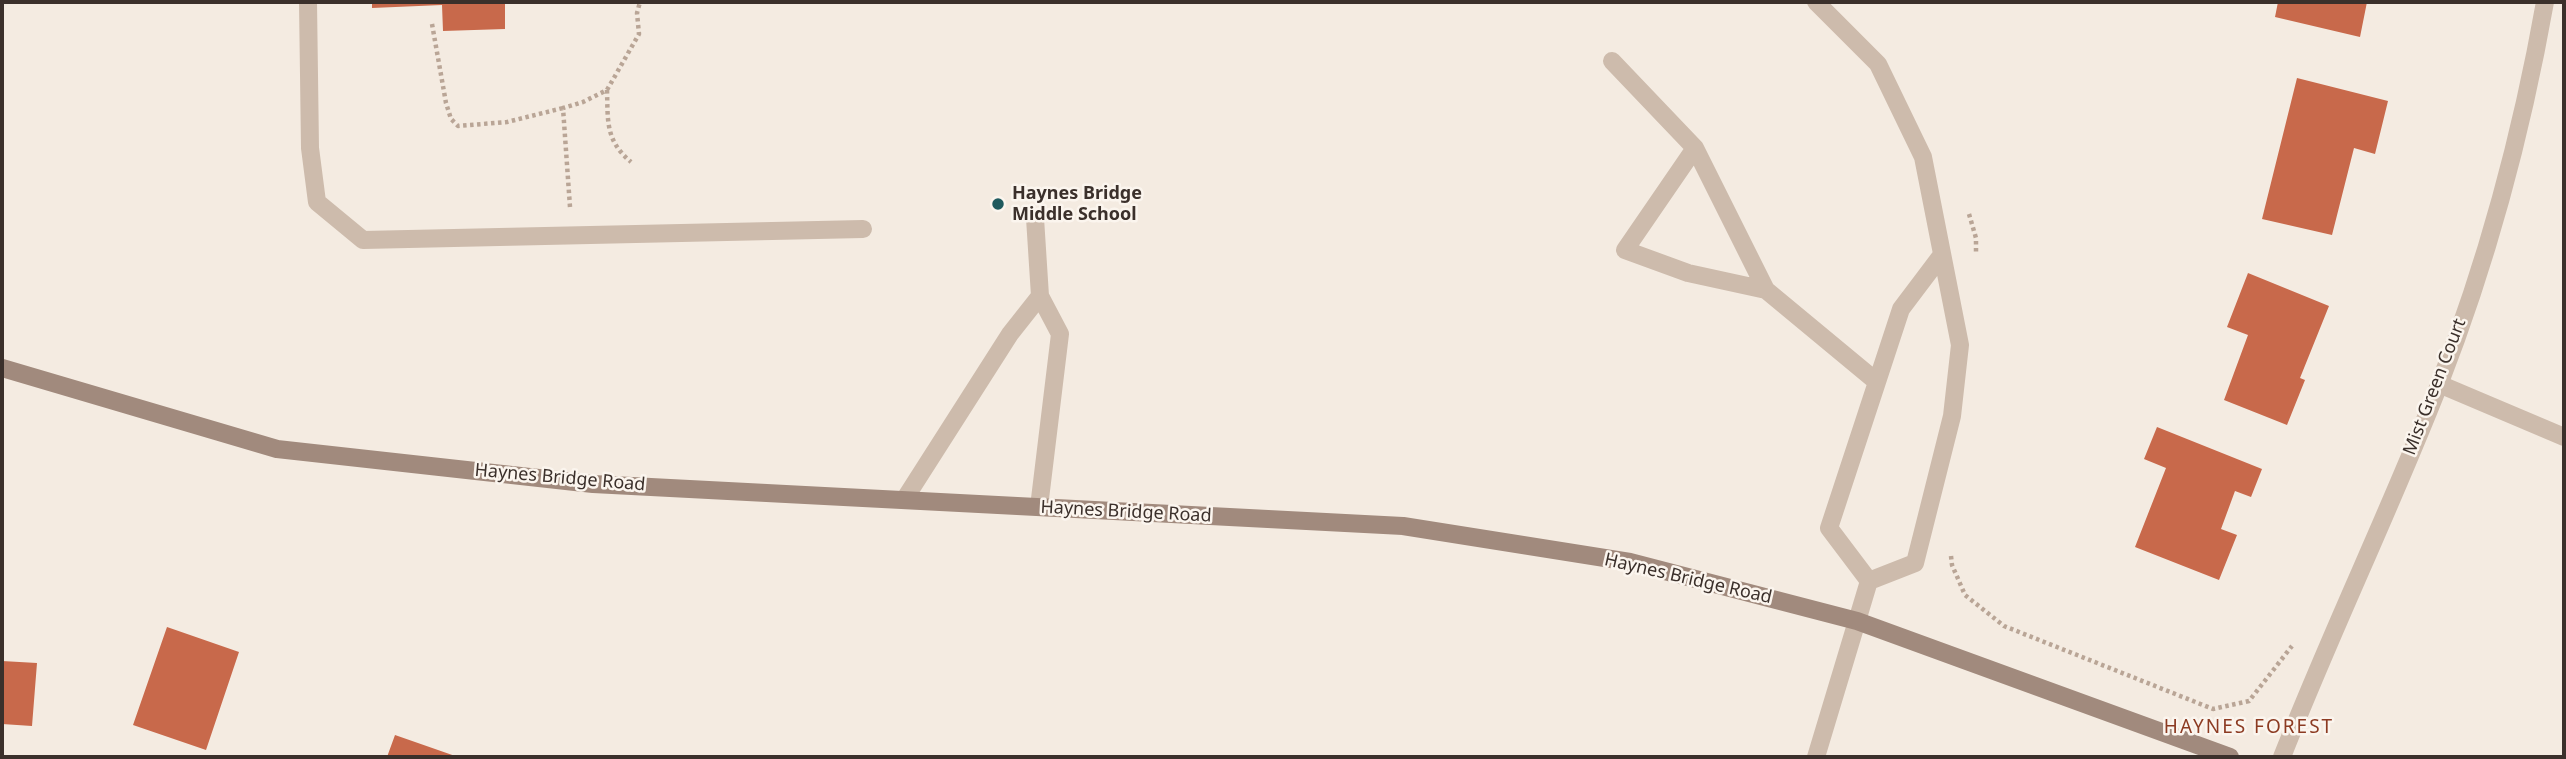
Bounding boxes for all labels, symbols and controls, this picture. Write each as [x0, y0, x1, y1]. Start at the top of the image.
place label: Haynes Bridge Middle School [1012, 183, 1142, 226]
marker: Haynes Bridge Middle School [990, 196, 1006, 212]
street label: Mist Green Court [2399, 316, 2471, 458]
street label: Haynes Bridge Road [474, 460, 646, 496]
street label: Haynes Bridge Road [1040, 497, 1212, 527]
street label: Haynes Bridge Road [1602, 549, 1774, 609]
district label: HAYNES FOREST [2165, 717, 2333, 739]

